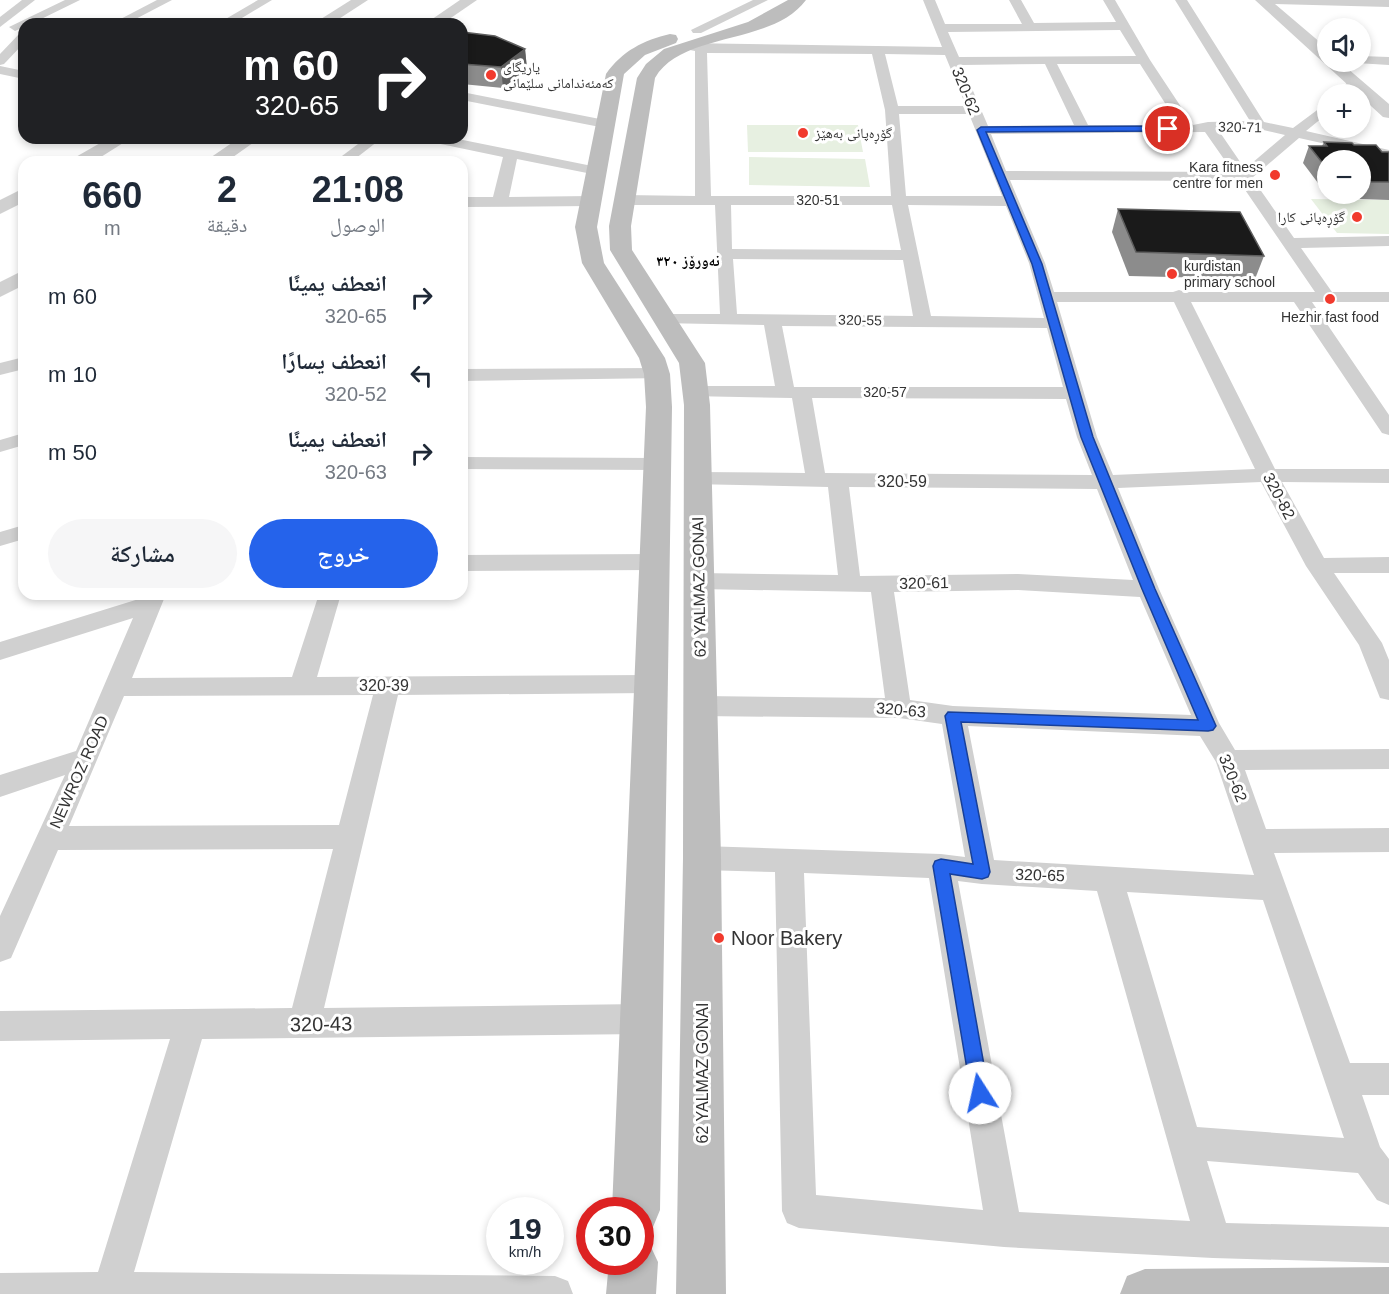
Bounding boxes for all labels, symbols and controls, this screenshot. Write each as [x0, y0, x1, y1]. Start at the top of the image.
map controls [1317, 18, 1371, 204]
button: sound [1317, 18, 1371, 72]
text: 60 m [243, 42, 339, 89]
icon: right [360, 42, 438, 120]
place label: یاریگای کەمئەندامانی سلێمانی [503, 59, 614, 92]
street label: 320-62 [949, 65, 983, 117]
marker: یاریگای کەمئەندامانی سلێمانی [484, 68, 498, 82]
button: + [1317, 84, 1371, 138]
text: 320-65 [255, 91, 339, 121]
pin [1142, 103, 1193, 154]
icon: arrive [1151, 112, 1184, 145]
street label: 320-71 [1218, 119, 1262, 135]
place label: گۆڕەپانی بەهێز [814, 125, 892, 145]
marker: گۆڕەپانی بەهێز [796, 126, 810, 140]
button: − [1317, 150, 1371, 204]
place label: Kara fitness centre for men [1173, 159, 1263, 191]
marker: Kara fitness centre for men [1268, 168, 1282, 182]
text: 2 [217, 169, 237, 210]
text: 21:08 [312, 169, 404, 210]
text: 660 [82, 175, 142, 216]
street label: 320-51 [796, 192, 840, 208]
place label: گۆڕەپانی کارا [1278, 209, 1345, 229]
marker: گۆڕەپانی کارا [1350, 210, 1364, 224]
text: دقيقة [207, 214, 247, 236]
text: الوصول [330, 214, 385, 236]
text: m [104, 217, 121, 239]
district label: نەورۆز ٣٢٠ [656, 252, 720, 269]
place label: kurdistan primary school [1184, 258, 1275, 290]
marker: kurdistan primary school [1165, 267, 1179, 281]
text: انعطف يمينًا [288, 271, 387, 296]
icon: right [405, 281, 438, 314]
text: 60 m [48, 284, 97, 309]
marker: Hezhir fast food [1323, 292, 1337, 306]
text: 320-65 [325, 305, 387, 327]
place label: Hezhir fast food [1281, 309, 1379, 325]
street label: 320-55 [838, 312, 882, 328]
text: انعطف يسارًا [281, 349, 387, 374]
icon: left [405, 359, 438, 392]
text: 10 m [48, 362, 97, 387]
text: 320-52 [325, 383, 387, 405]
street label: 320-57 [863, 384, 907, 400]
text: انعطف يمينًا [288, 427, 387, 452]
icon: right [405, 437, 438, 470]
text: 50 m [48, 440, 97, 465]
text: 320-63 [325, 461, 387, 483]
street label: 320-82 [1260, 470, 1298, 522]
street label: 320-59 [877, 473, 927, 490]
street label: 62 YALMAZ GONAI [689, 516, 709, 658]
button: مشاركة [48, 519, 237, 588]
button: خروج [249, 519, 438, 588]
street label: 320-61 [899, 574, 949, 592]
street label: 320-39 [359, 677, 409, 694]
street label: 320-63 [875, 699, 927, 721]
street label: NEWROZ ROAD [46, 713, 112, 831]
street label: 320-62 [1216, 752, 1250, 804]
street label: 320-65 [1015, 866, 1065, 884]
place label: Noor Bakery [731, 927, 842, 949]
marker: Noor Bakery [712, 931, 726, 945]
street label: 62 YALMAZ GONAI [694, 1003, 711, 1143]
street label: 320-43 [290, 1012, 352, 1036]
position arrow [948, 1061, 1012, 1125]
speed limit sign: 30 [576, 1197, 654, 1275]
text: 19 [508, 1212, 542, 1245]
text: km/h [509, 1243, 541, 1260]

